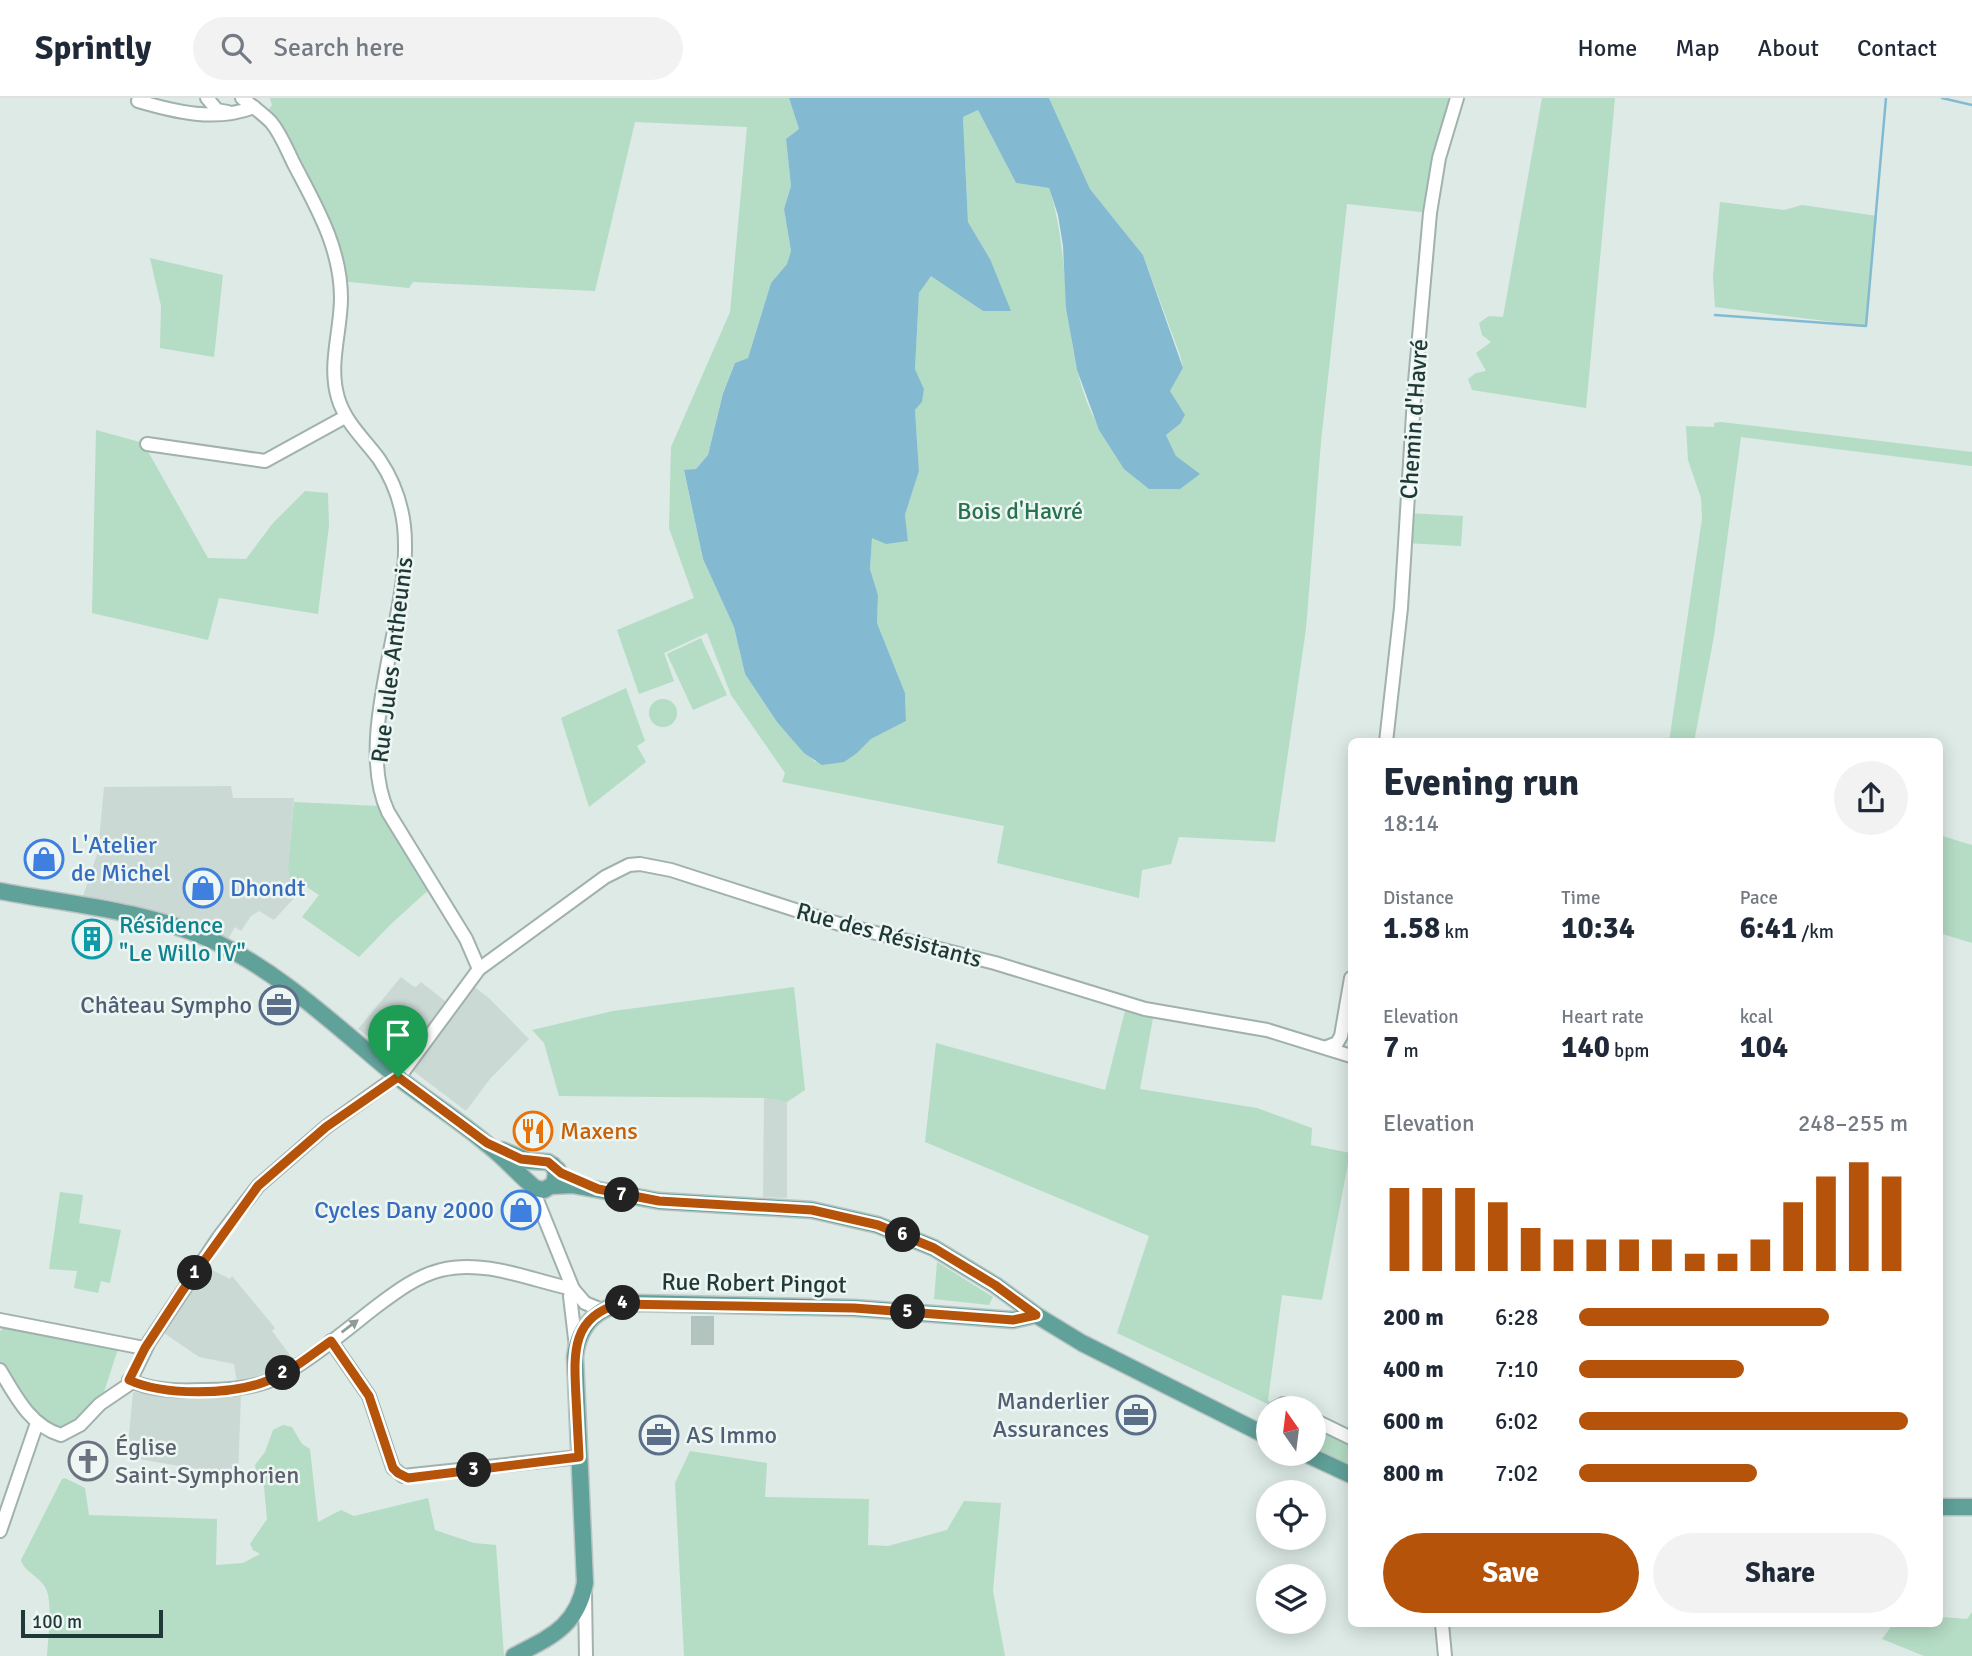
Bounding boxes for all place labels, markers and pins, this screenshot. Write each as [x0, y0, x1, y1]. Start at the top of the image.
place label: L'Atelier de Michel [71, 830, 170, 888]
shop icon: L'Atelier de Michel [23, 838, 65, 880]
shop icon: Dhondt [182, 867, 224, 909]
place label: Dhondt [230, 873, 305, 903]
place label: Résidence "Le Willo IV" [119, 910, 246, 968]
building icon: Résidence "Le Willo IV" [71, 918, 113, 960]
office icon: Château Sympho [258, 984, 300, 1026]
place label: Château Sympho [80, 990, 252, 1020]
pin [368, 1005, 428, 1077]
restaurant icon: Maxens [512, 1110, 554, 1152]
place label: Maxens [560, 1116, 638, 1146]
pin: 7 [604, 1178, 640, 1212]
shop icon: Cycles Dany 2000 [500, 1189, 542, 1231]
place label: Cycles Dany 2000 [314, 1195, 494, 1225]
pin: 6 [886, 1218, 920, 1252]
pin: 1 [178, 1256, 212, 1290]
pin: 4 [606, 1286, 640, 1320]
pin: 5 [890, 1294, 926, 1330]
pin: 2 [266, 1356, 300, 1390]
place label: Manderlier Assurances [993, 1386, 1109, 1444]
office icon: Manderlier Assurances [1115, 1394, 1157, 1436]
office icon: AS Immo [638, 1414, 680, 1456]
place label: AS Immo [686, 1420, 777, 1450]
place label: Église Saint-Symphorien [115, 1432, 299, 1490]
church icon: Église Saint-Symphorien [67, 1440, 109, 1482]
pin: 3 [456, 1452, 491, 1488]

